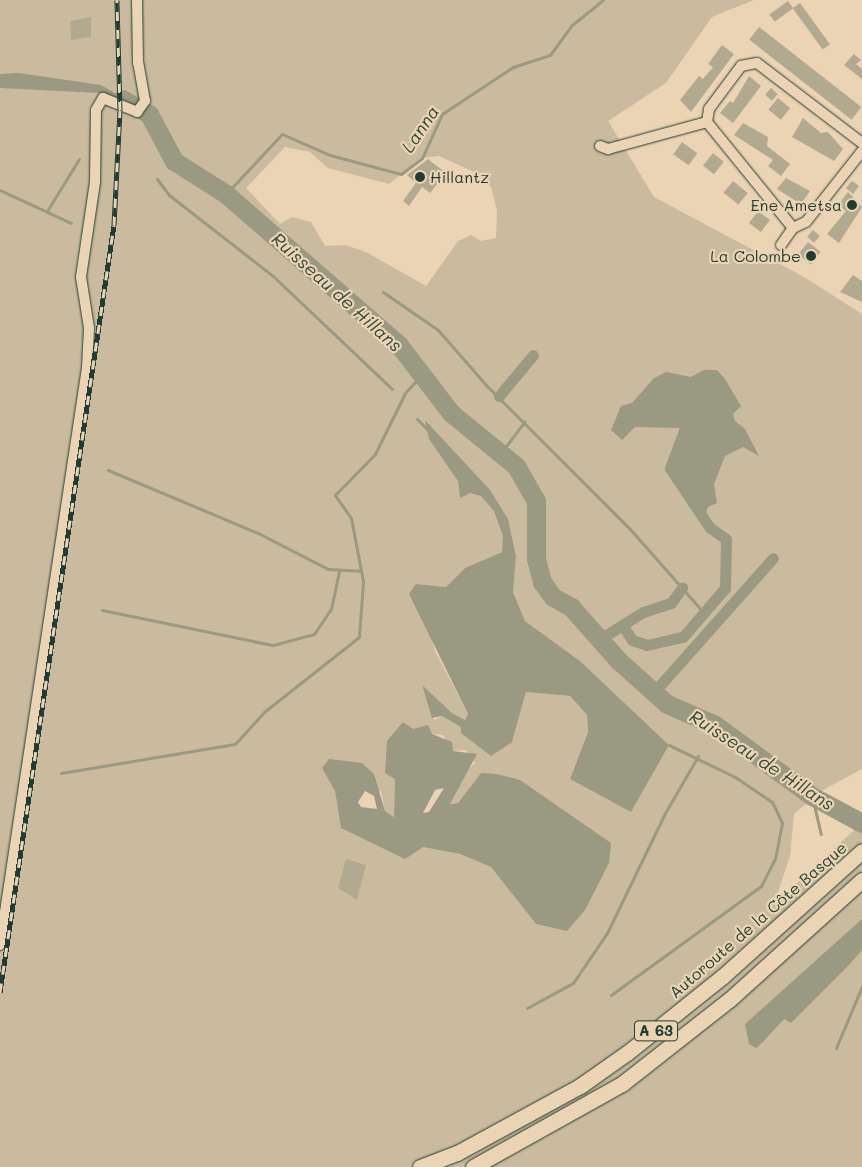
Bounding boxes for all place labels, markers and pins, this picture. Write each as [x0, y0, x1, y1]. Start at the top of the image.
place label: Hillantz [430, 167, 489, 187]
marker: Hillantz [414, 171, 426, 183]
place label: Ene Ametsa [750, 195, 842, 215]
marker: Ene Ametsa [846, 199, 858, 211]
place label: La Colombe [710, 246, 801, 266]
marker: La Colombe [805, 250, 817, 262]

